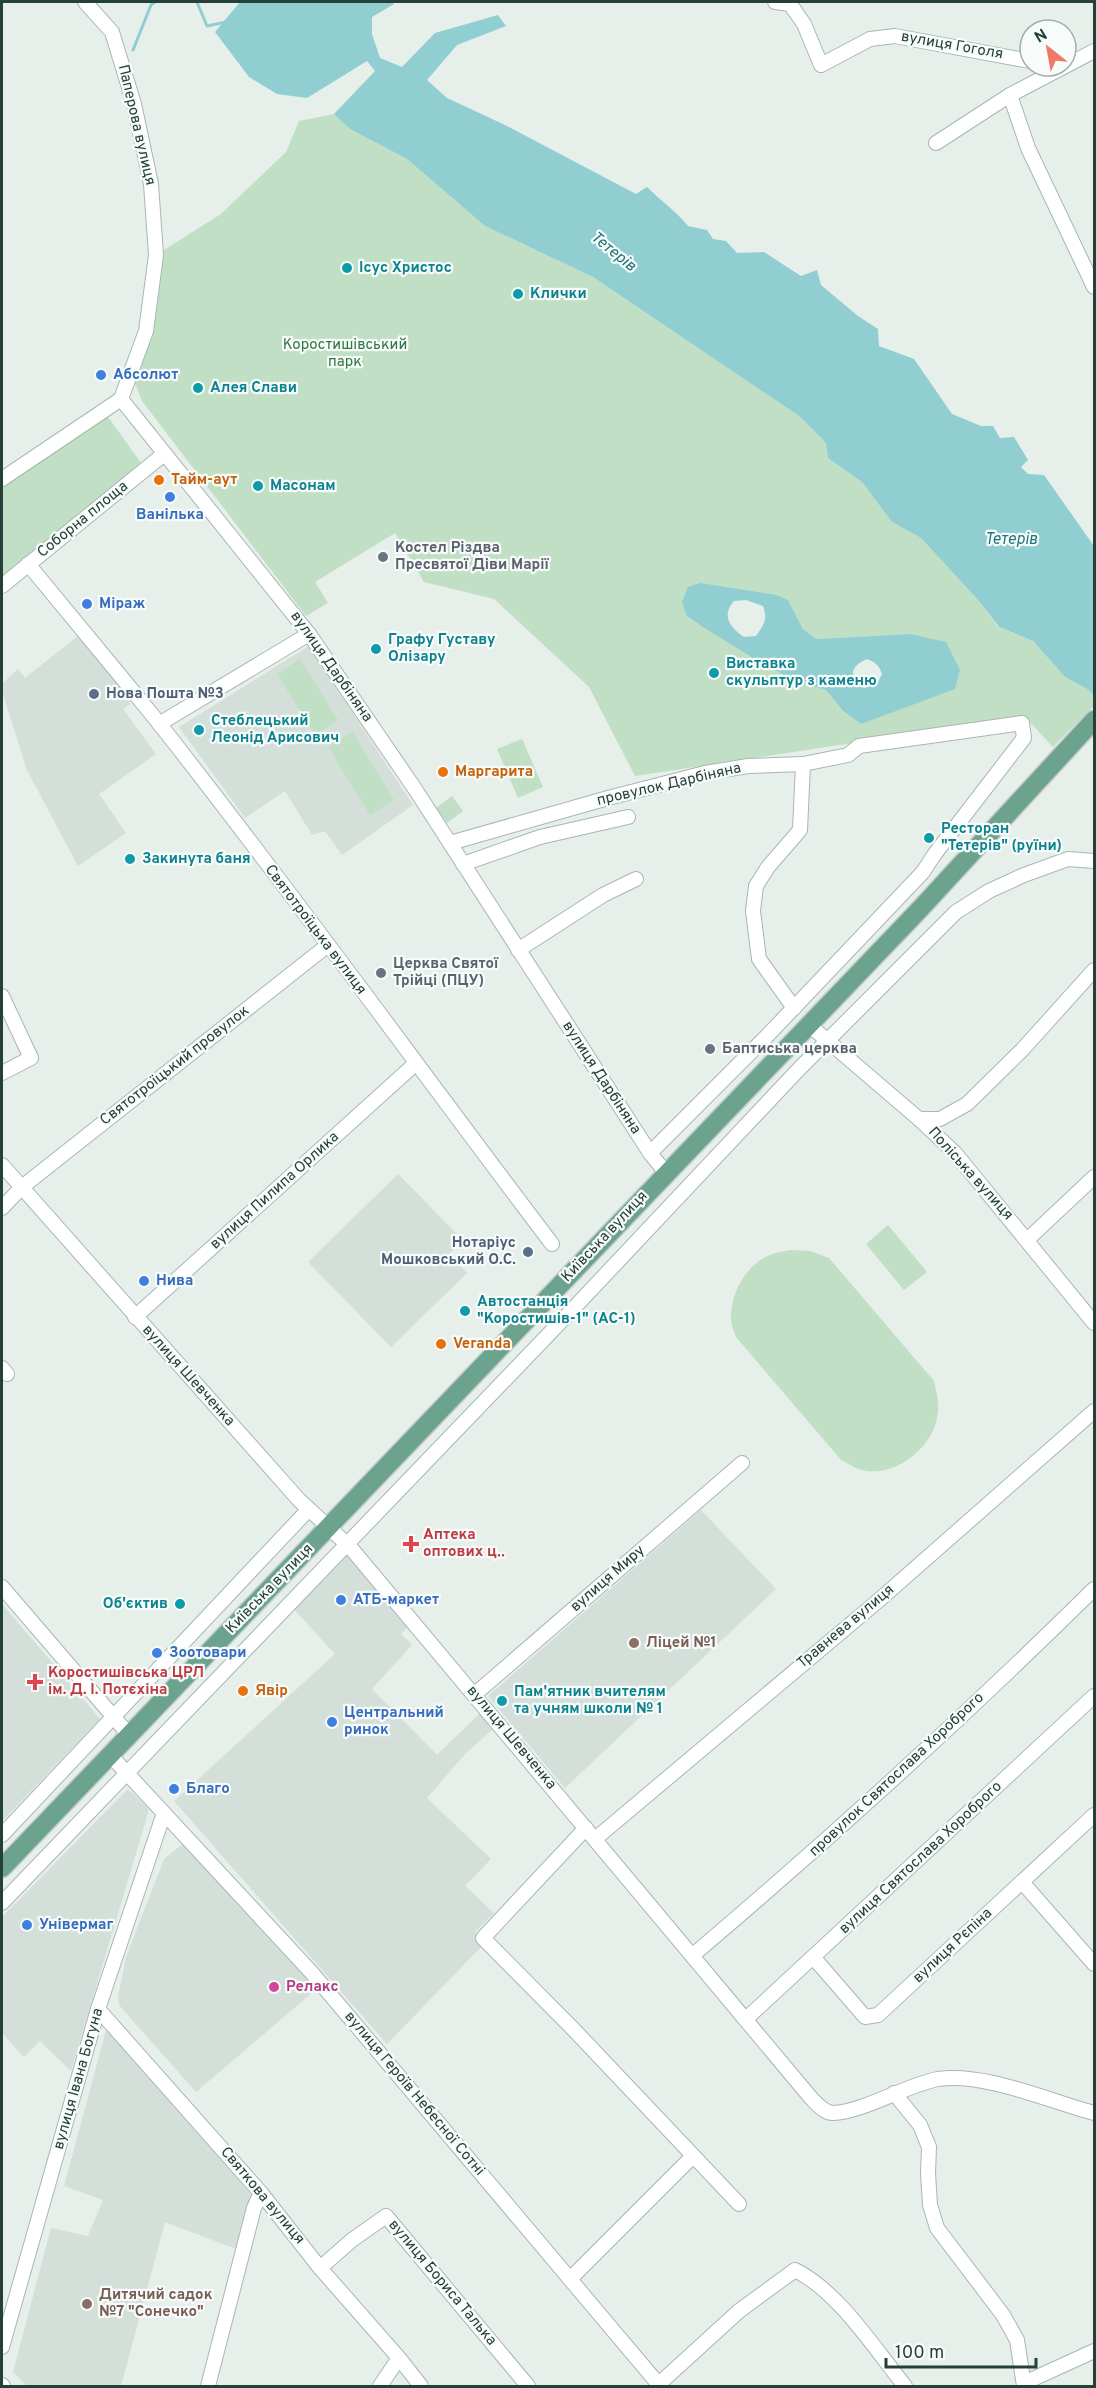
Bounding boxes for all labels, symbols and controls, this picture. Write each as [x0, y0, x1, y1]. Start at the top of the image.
north arrow [1018, 18, 1078, 78]
text: N [1031, 25, 1051, 48]
street label: вулиця Гоголя [900, 28, 1004, 64]
street label: Паперова вулиця [113, 63, 159, 187]
water label: Тетерів [586, 228, 640, 277]
place label: Ісус Христос [359, 259, 452, 278]
marker: Ісус Христос [340, 261, 354, 275]
place label: Клички [530, 285, 587, 304]
marker: Клички [511, 287, 525, 301]
park label: Коростишівський парк [283, 336, 407, 372]
place label: Абсолют [113, 366, 178, 385]
marker: Абсолют [94, 368, 108, 382]
place label: Алея Слави [210, 379, 297, 398]
marker: Алея Слави [191, 381, 205, 395]
place label: Тайм-аут [171, 471, 237, 490]
marker: Тайм-аут [152, 473, 166, 487]
place label: Масонам [270, 477, 336, 496]
street label: Соборна площа [34, 478, 132, 562]
marker: Масонам [251, 479, 265, 493]
marker: Ванілька [163, 490, 177, 504]
place label: Ванілька [136, 506, 204, 525]
water label: Тетерів [985, 530, 1038, 550]
place label: Костел Різдва Пресвятої Діви Марії [395, 539, 549, 575]
marker: Костел Різдва Пресвятої Діви Марії [376, 550, 390, 564]
place label: Міраж [99, 595, 145, 614]
marker: Міраж [80, 597, 94, 611]
street label: вулиця Дарбіняна [286, 608, 376, 726]
place label: Графу Густаву Олізару [388, 631, 496, 667]
marker: Графу Густаву Олізару [369, 642, 383, 656]
place label: Виставка скульптур з каменю [726, 655, 877, 691]
marker: Виставка скульптур з каменю [707, 666, 721, 680]
place label: Нова Пошта №3 [106, 685, 224, 704]
marker: Нова Пошта №3 [87, 687, 101, 701]
place label: Стеблецький Леонід Арисович [211, 712, 339, 748]
marker: Стеблецький Леонід Арисович [192, 723, 206, 737]
street label: провулок Дарбіняна [595, 759, 743, 811]
place label: Маргарита [455, 763, 533, 782]
marker: Маргарита [436, 765, 450, 779]
place label: Ресторан "Тетерів" (руїни) [941, 820, 1062, 856]
marker: Ресторан "Тетерів" (руїни) [922, 831, 936, 845]
place label: Закинута баня [142, 850, 251, 869]
marker: Закинута баня [123, 852, 137, 866]
street label: Святотроїцька вулиця [260, 861, 370, 999]
place label: Церква Святої Трійці (ПЦУ) [393, 955, 499, 991]
marker: Церква Святої Трійці (ПЦУ) [374, 966, 388, 980]
street label: Святотроїцький провулок [96, 1002, 254, 1130]
street label: вулиця Дарбіняна [557, 1018, 645, 1138]
place label: Баптиська церква [722, 1040, 857, 1059]
marker: Баптиська церква [703, 1042, 717, 1056]
street label: Поліська вулиця [923, 1123, 1017, 1225]
street label: вулиця Пилипа Орлика [207, 1128, 343, 1254]
street label: Київська вулиця [558, 1187, 652, 1287]
place label: Нотаріус Мошковський О.С. [381, 1234, 516, 1270]
marker: Нотаріус Мошковський О.С. [521, 1245, 535, 1259]
place label: Нива [156, 1272, 193, 1291]
marker: Нива [137, 1274, 151, 1288]
place label: Автостанція "Коростишів-1" (АС-1) [477, 1293, 636, 1329]
marker: Автостанція "Коростишів-1" (АС-1) [458, 1304, 472, 1318]
street label: вулиця Шевченка [138, 1321, 238, 1431]
place label: Veranda [453, 1335, 511, 1354]
marker: Veranda [434, 1337, 448, 1351]
place label: Аптека оптових ц‥ [423, 1526, 505, 1562]
marker: Аптека оптових ц‥ [404, 1537, 418, 1551]
street label: Київська вулиця [222, 1540, 318, 1638]
street label: вулиця Миру [567, 1541, 649, 1617]
street label: Травнева вулиця [794, 1581, 898, 1673]
place label: АТБ-маркет [353, 1591, 439, 1610]
marker: АТБ-маркет [334, 1593, 348, 1607]
place label: Об'єктив [103, 1595, 168, 1614]
marker: Об'єктив [173, 1597, 187, 1611]
place label: Ліцей №1 [646, 1634, 716, 1653]
marker: Ліцей №1 [627, 1636, 641, 1650]
place label: Зоотовари [169, 1644, 247, 1663]
marker: Зоотовари [150, 1646, 164, 1660]
place label: Коростишівська ЦРЛ ім. Д. І. Потєхіна [48, 1664, 204, 1700]
marker: Коростишівська ЦРЛ ім. Д. І. Потєхіна [26, 1673, 44, 1691]
place label: Явір [255, 1682, 288, 1701]
street label: вулиця Шевченка [462, 1682, 560, 1794]
place label: Пам'ятник вчителям та учням школи № 1 [514, 1683, 666, 1719]
marker: Явір [236, 1684, 250, 1698]
street label: провулок Святослава Хороброго [806, 1689, 988, 1861]
marker: Пам'ятник вчителям та учням школи № 1 [495, 1694, 509, 1708]
place label: Центральний ринок [344, 1704, 444, 1740]
marker: Центральний ринок [325, 1715, 339, 1729]
street label: вулиця Святослава Хороброго [836, 1777, 1006, 1939]
place label: Благо [186, 1780, 230, 1799]
marker: Благо [167, 1782, 181, 1796]
street label: вулиця Рєпіна [909, 1904, 997, 1988]
place label: Універмаг [39, 1916, 113, 1935]
marker: Універмаг [20, 1918, 34, 1932]
place label: Релакс [286, 1978, 339, 1997]
marker: Релакс [267, 1980, 281, 1994]
street label: вулиця Івана Богуна [50, 2006, 108, 2152]
street label: вулиця Героїв Небесної Сотні [340, 2008, 488, 2180]
street label: Святкова вулиця [216, 2143, 308, 2249]
street label: вулиця Бориса Талька [384, 2216, 500, 2350]
place label: Дитячий садок №7 "Сонечко" [99, 2286, 213, 2322]
marker: Дитячий садок №7 "Сонечко" [80, 2297, 94, 2311]
scale bar [886, 2331, 1036, 2369]
text: 100 m [895, 2342, 944, 2365]

